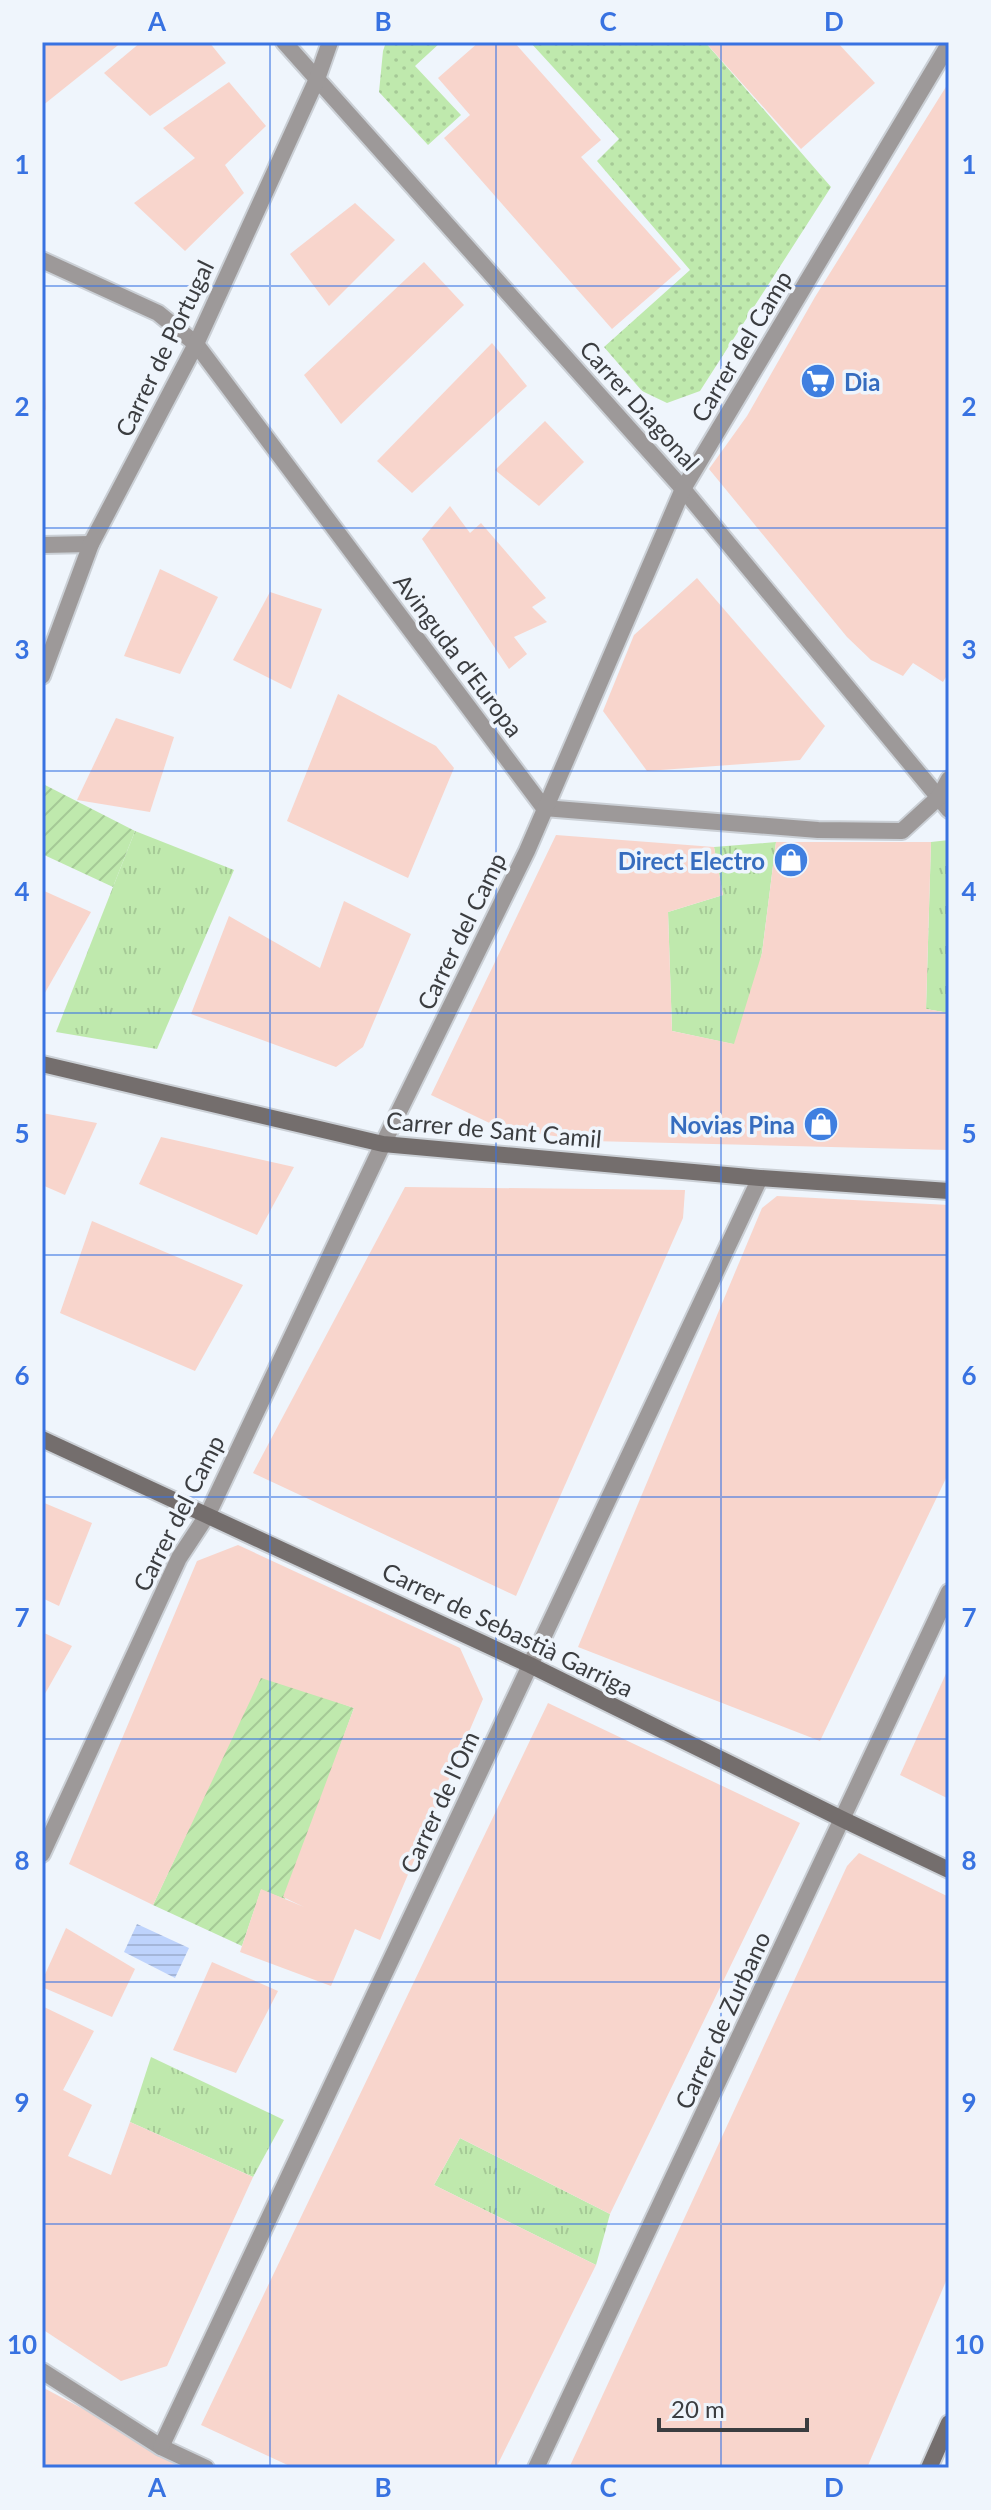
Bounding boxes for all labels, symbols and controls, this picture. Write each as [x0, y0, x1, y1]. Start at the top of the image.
text: A [147, 5, 167, 37]
text: B [374, 5, 392, 37]
text: C [599, 5, 617, 37]
text: D [824, 5, 844, 37]
text: 1 [14, 148, 30, 180]
text: 1 [961, 148, 977, 180]
street label: Carrer de Portugal [109, 255, 219, 441]
street label: Carrer del Camp [685, 265, 797, 427]
street label: Carrer Diagonal [574, 334, 706, 476]
supermarket icon: Dia [799, 362, 837, 400]
place label: Dia [844, 367, 880, 396]
text: 2 [14, 390, 30, 422]
text: 2 [961, 390, 977, 422]
street label: Avinguda d'Europa [388, 568, 530, 742]
text: 3 [14, 633, 30, 665]
text: 3 [961, 633, 977, 665]
shop icon: Direct Electro [772, 841, 810, 879]
place label: Direct Electro [618, 846, 765, 875]
street label: Carrer del Camp [410, 848, 512, 1014]
text: 4 [14, 875, 30, 907]
text: 4 [961, 875, 977, 907]
street label: Carrer de Sant Camil [385, 1105, 603, 1153]
shop icon: Novias Pina [802, 1105, 840, 1143]
place label: Novias Pina [670, 1110, 795, 1139]
text: 5 [14, 1117, 30, 1149]
text: 5 [961, 1117, 977, 1149]
text: 6 [14, 1359, 30, 1391]
text: 6 [961, 1359, 977, 1391]
street label: Carrer del Camp [126, 1430, 230, 1596]
street label: Carrer de Sebastià Garriga [378, 1556, 638, 1702]
text: 7 [14, 1601, 30, 1633]
text: 7 [961, 1601, 977, 1633]
street label: Carrer de l'Om [393, 1726, 485, 1878]
text: 8 [14, 1844, 30, 1876]
text: 8 [961, 1844, 977, 1876]
street label: Carrer de Zurbano [668, 1927, 776, 2113]
text: 9 [14, 2086, 30, 2118]
text: 9 [961, 2086, 977, 2118]
text: 10 [7, 2328, 37, 2360]
text: 10 [954, 2328, 984, 2360]
scale bar [659, 2382, 807, 2432]
text: 20 m [671, 2394, 725, 2423]
text: A [147, 2471, 167, 2503]
text: B [374, 2471, 392, 2503]
text: C [599, 2471, 617, 2503]
text: D [824, 2471, 844, 2503]

